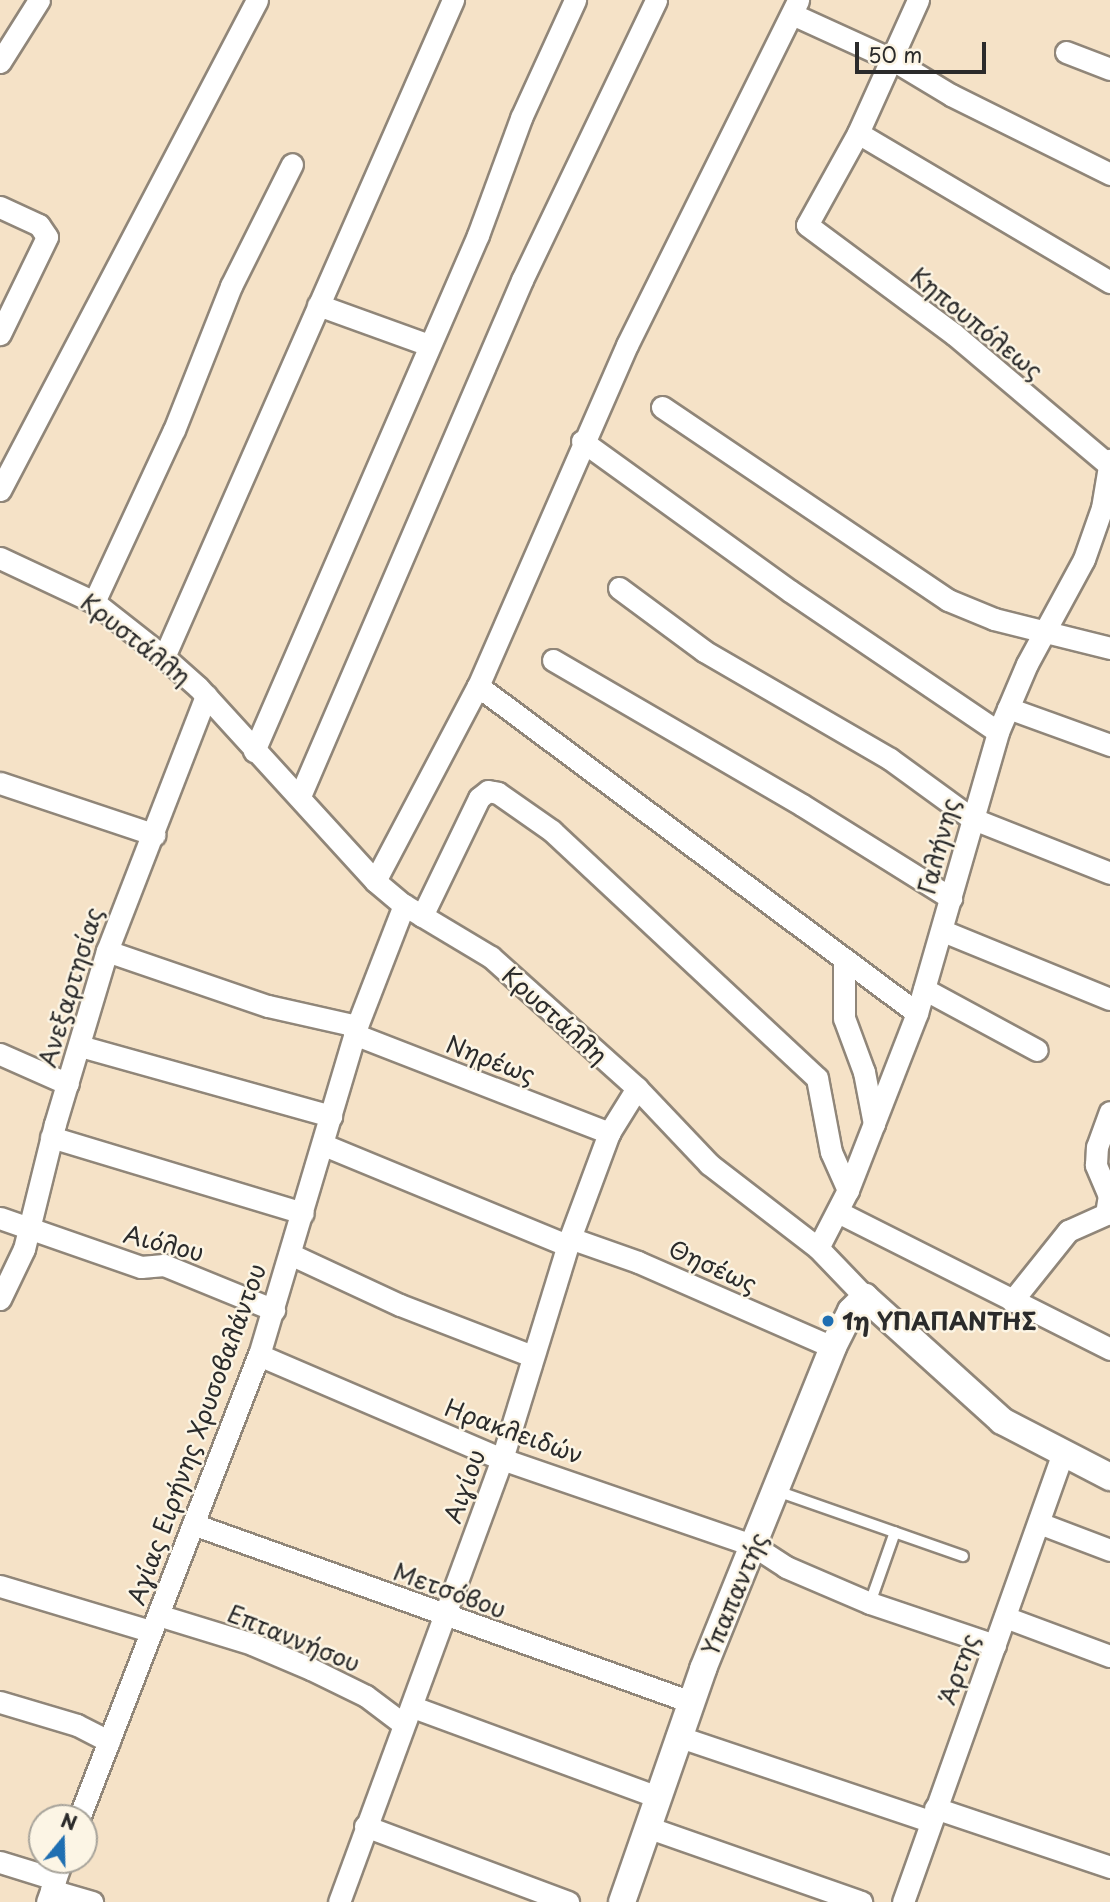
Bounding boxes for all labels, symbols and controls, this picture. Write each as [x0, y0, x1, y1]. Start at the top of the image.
scale bar [858, 28, 989, 72]
text: 50 m [868, 38, 922, 70]
street label: Κηπουπόλεως [905, 261, 1049, 385]
street label: Κρυστάλλη [75, 587, 197, 691]
street label: Γαλήνης [911, 795, 965, 897]
street label: Ανεξαρτησίας [32, 904, 108, 1070]
street label: Κρυστάλλη [497, 960, 613, 1070]
street label: Νηρέως [442, 1029, 540, 1089]
street label: Αιόλου [121, 1219, 207, 1267]
street label: Θησέως [664, 1234, 762, 1298]
street label: Αγίας Ειρήνης Χρυσοβαλάντου [121, 1259, 271, 1609]
place label: 1η ΥΠΑΠΑΝΤΗΣ [842, 1307, 1037, 1335]
marker: 1η ΥΠΑΠΑΝΤΗΣ [820, 1313, 836, 1329]
street label: Ηρακλειδών [441, 1393, 587, 1469]
street label: Αιγίου [437, 1445, 491, 1527]
street label: Υπαπαντής [695, 1528, 773, 1660]
street label: Μετσόβου [390, 1556, 510, 1624]
street label: Επταννήσου [223, 1598, 365, 1678]
street label: Άρτης [932, 1630, 984, 1708]
north arrow [28, 1804, 98, 1874]
text: N [58, 1805, 81, 1837]

